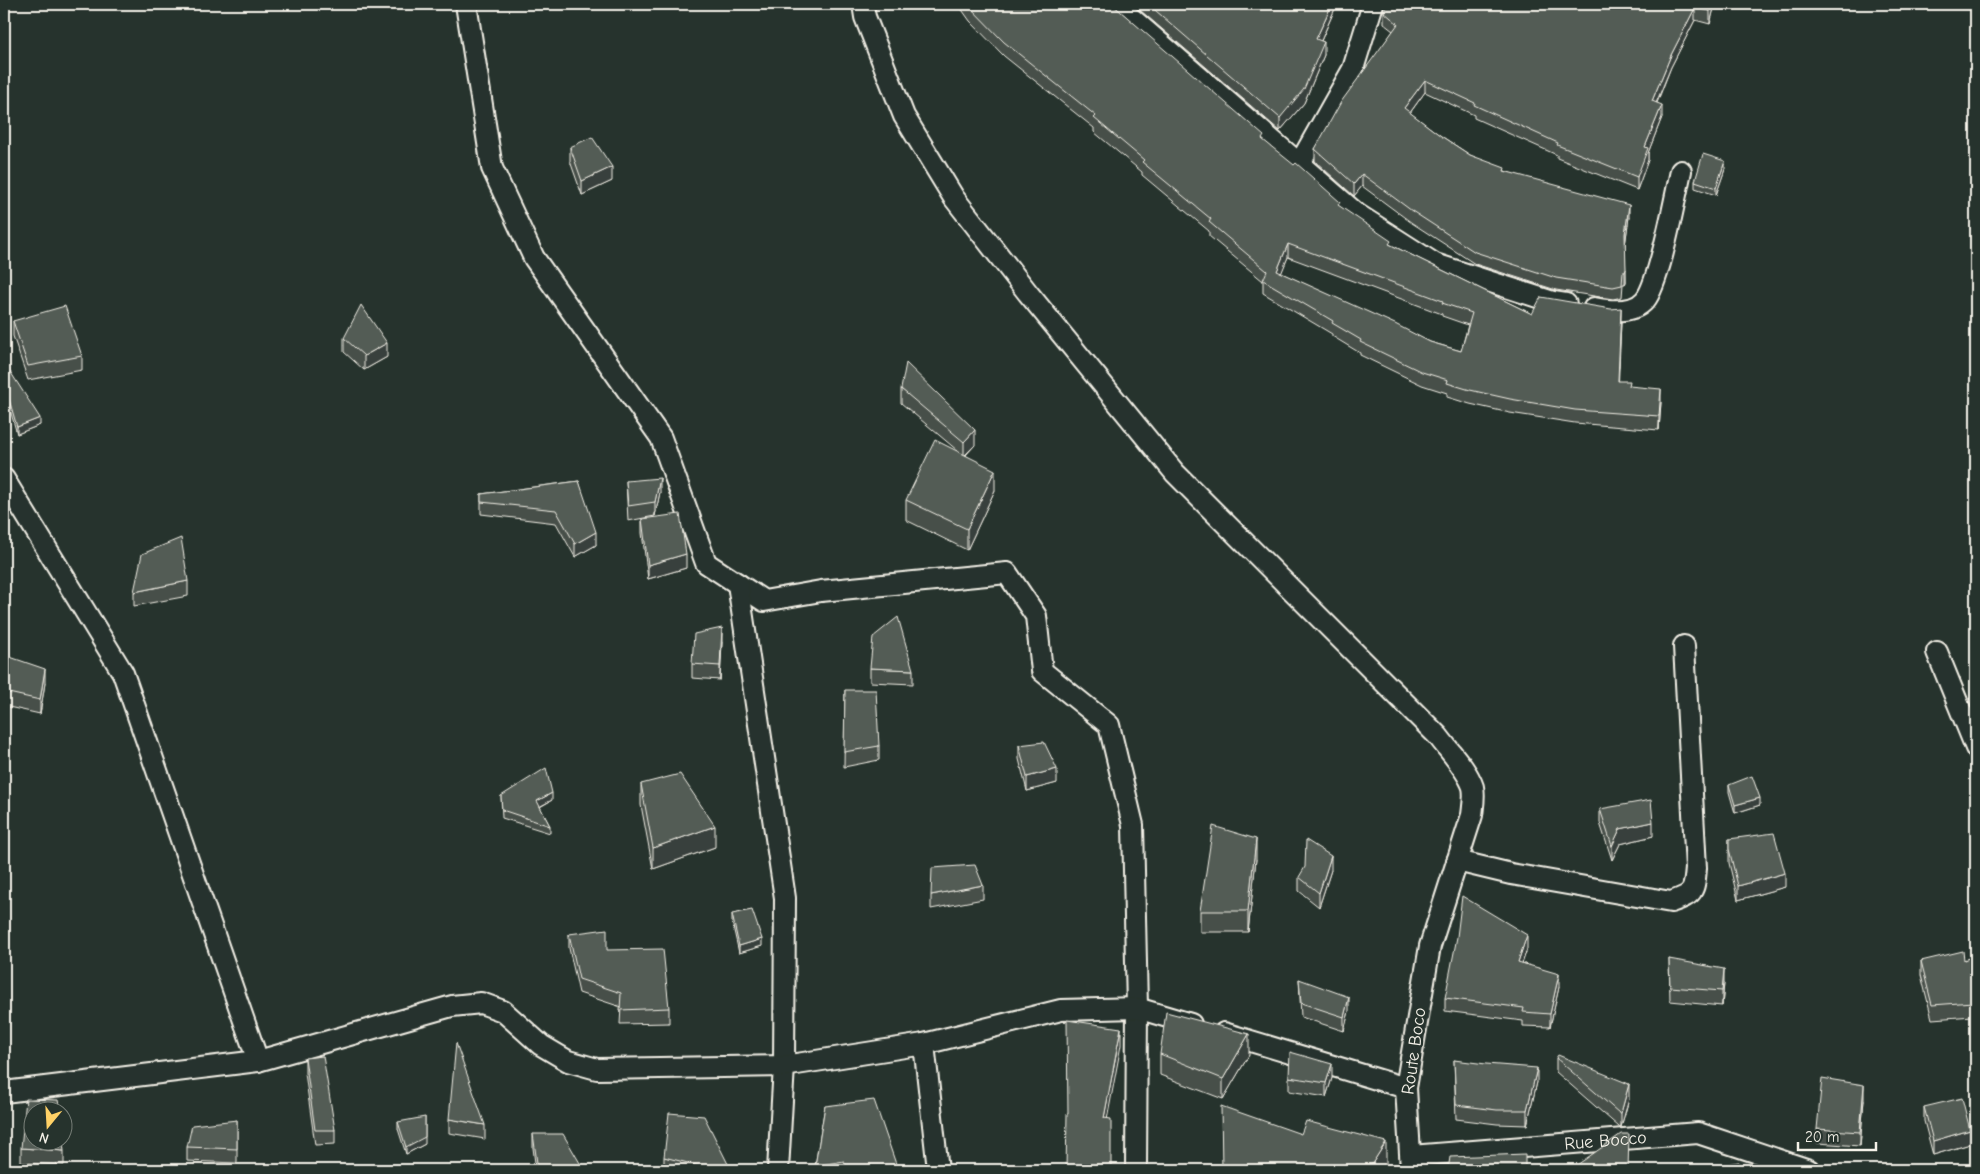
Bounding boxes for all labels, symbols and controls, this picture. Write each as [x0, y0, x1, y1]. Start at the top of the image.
street label: Route Boco [1397, 1006, 1431, 1096]
north arrow [22, 1102, 72, 1152]
scale bar [1798, 1119, 1875, 1151]
street label: Rue Bocco [1563, 1127, 1647, 1154]
text: N [37, 1128, 51, 1147]
text: 20 m [1805, 1128, 1839, 1146]

